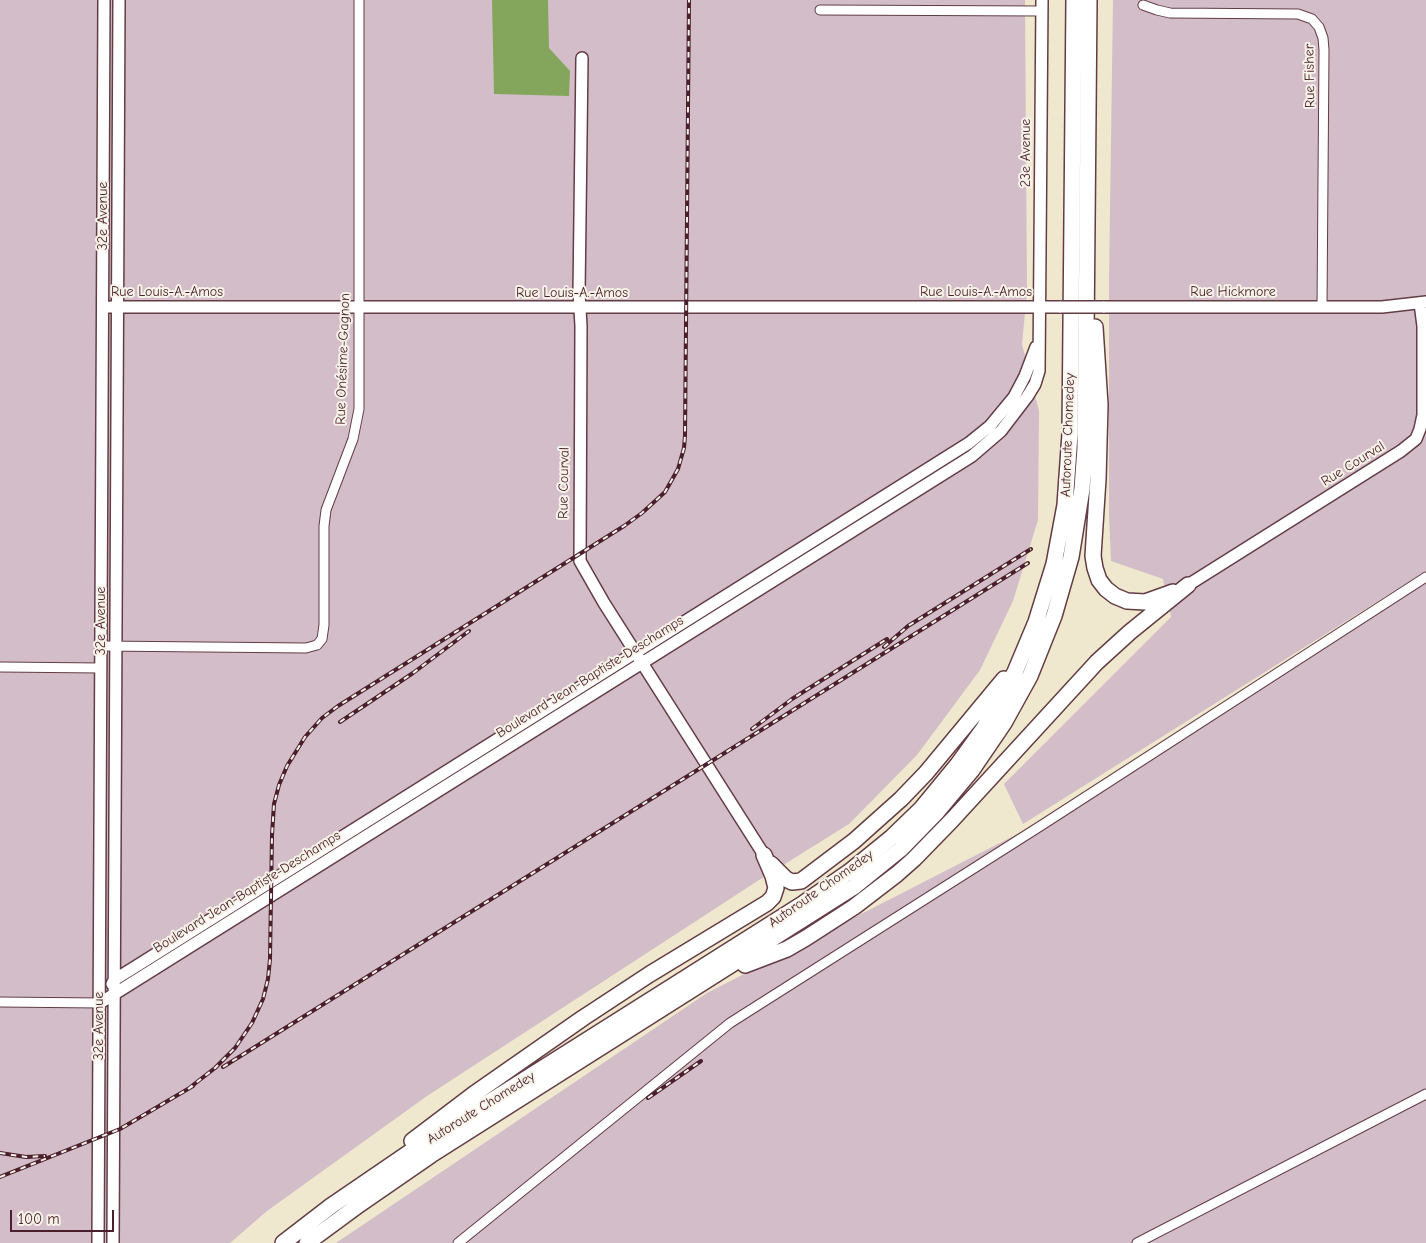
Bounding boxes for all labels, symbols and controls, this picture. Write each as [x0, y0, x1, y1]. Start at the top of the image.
street label: Rue Fisher [1301, 44, 1319, 108]
street label: 23e Avenue [1018, 119, 1034, 187]
street label: 32e Avenue [95, 182, 111, 250]
street label: Rue Louis-A.-Amos [111, 284, 223, 300]
street label: Rue Louis-A.-Amos [920, 284, 1032, 300]
street label: Rue Hickmore [1190, 284, 1276, 300]
street label: Rue Louis-A.-Amos [516, 285, 628, 301]
street label: Rue Onésime-Gagnon [332, 293, 354, 425]
street label: Autoroute Chomedey [1057, 373, 1079, 497]
street label: Rue Courval [1318, 438, 1388, 490]
street label: Rue Courval [555, 447, 573, 519]
street label: 32e Avenue [93, 587, 109, 655]
street label: Boulevard Jean-Baptiste-Deschamps [493, 612, 687, 742]
street label: Boulevard Jean-Baptiste-Deschamps [150, 827, 344, 957]
street label: Autoroute Chomedey [765, 846, 877, 932]
street label: 32e Avenue [91, 992, 107, 1060]
street label: Autoroute Chomedey [424, 1068, 538, 1148]
scale bar [12, 1200, 116, 1232]
text: 100 m [18, 1210, 60, 1228]

